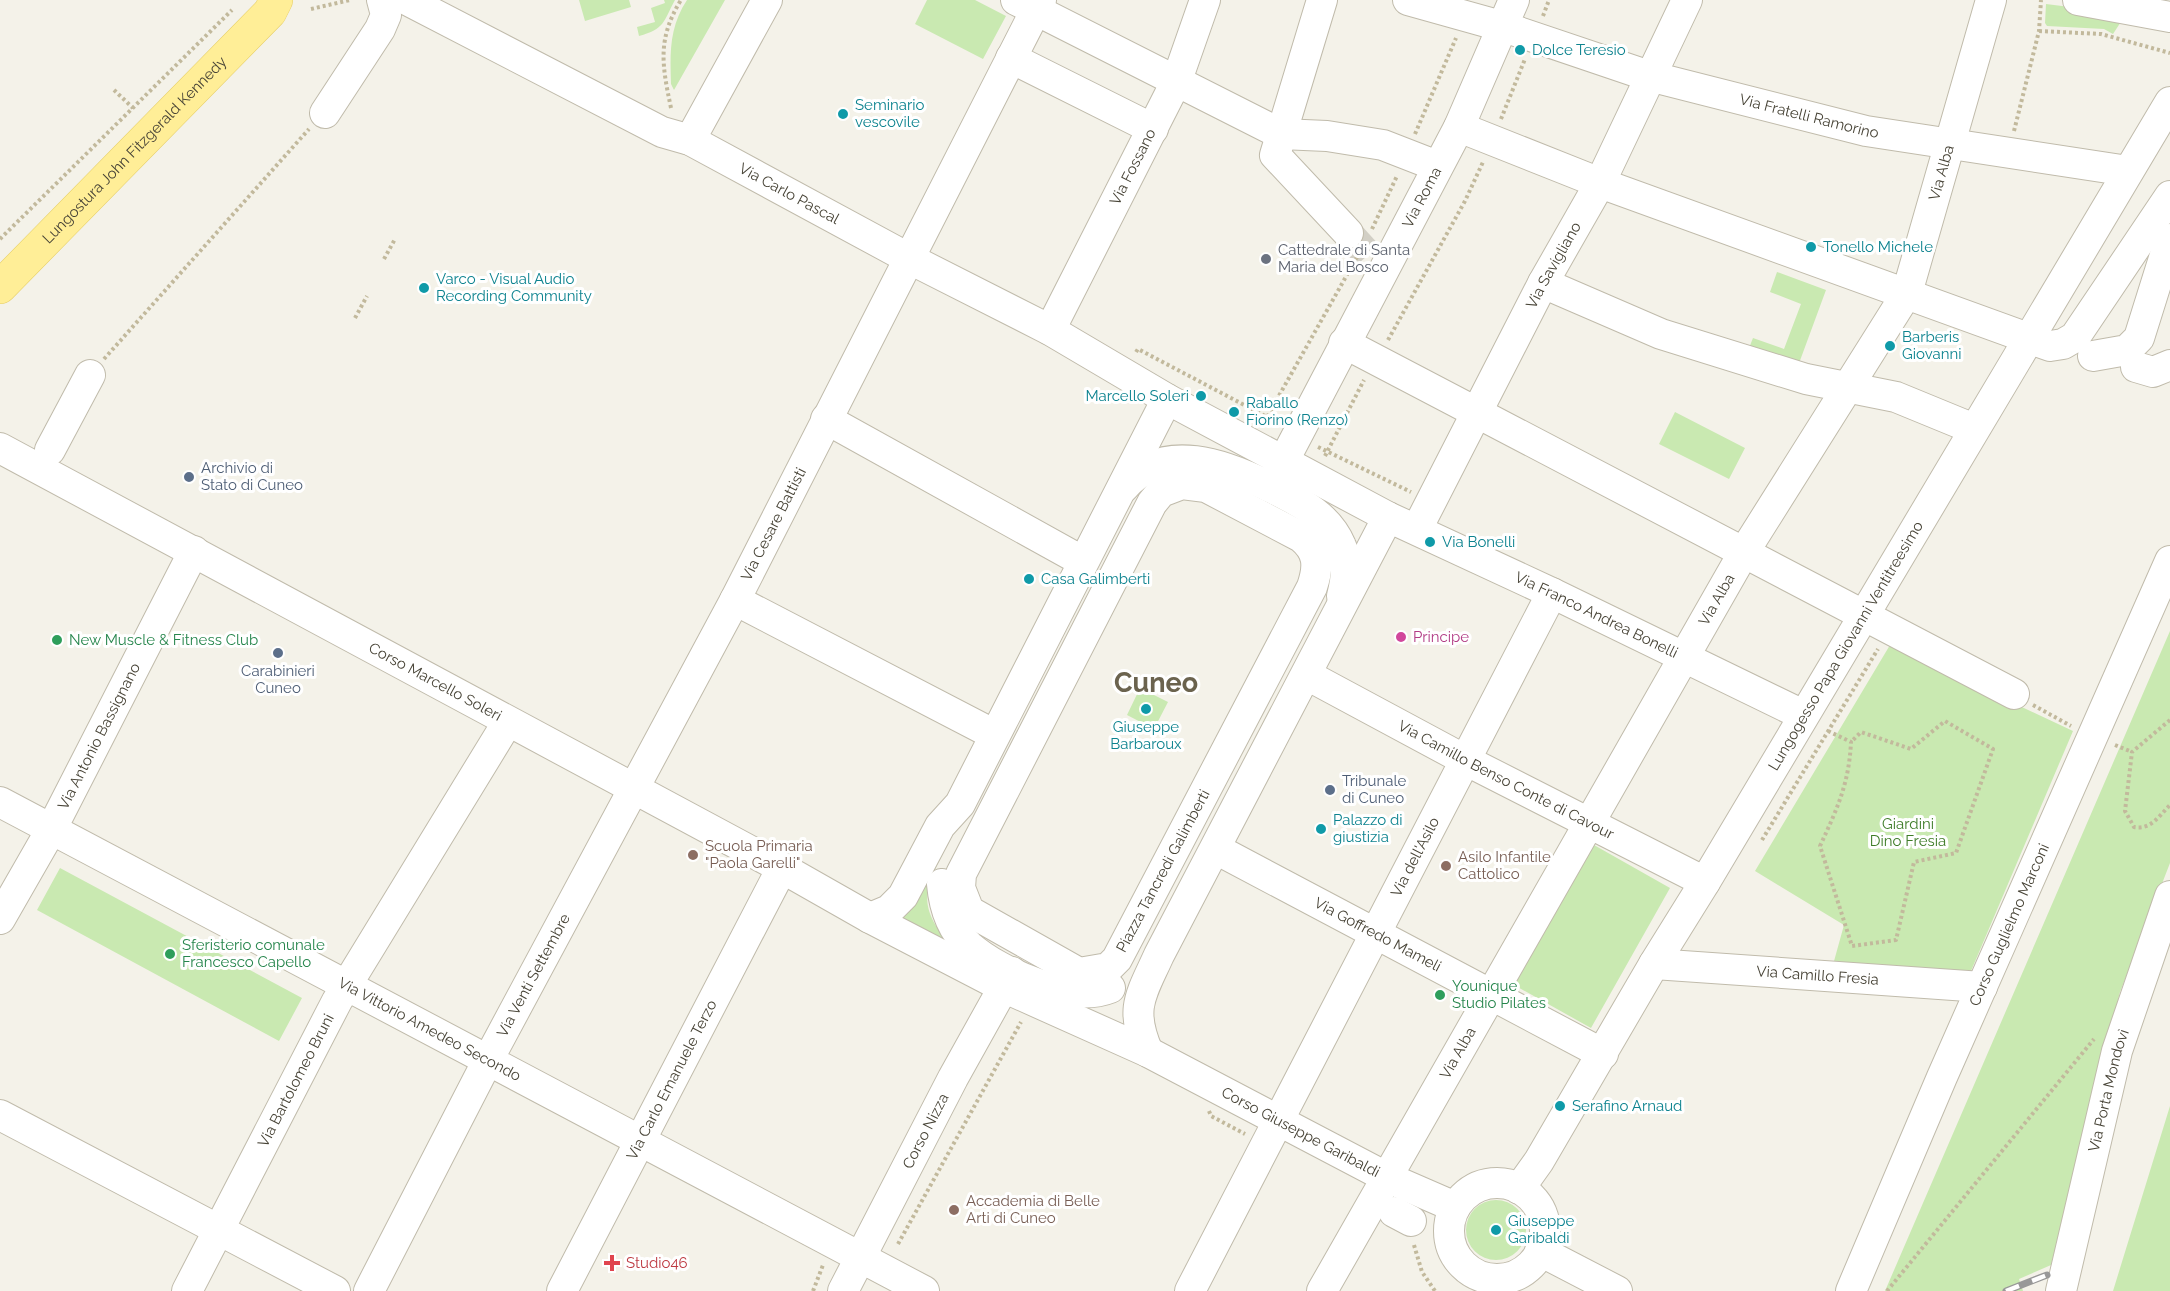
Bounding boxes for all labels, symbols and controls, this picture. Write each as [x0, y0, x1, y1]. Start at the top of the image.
place label: Dolce Teresio [1532, 41, 1626, 59]
marker: Dolce Teresio [1513, 43, 1527, 57]
street label: Lungostura John Fitzgerald Kennedy [39, 53, 230, 247]
street label: Via Fratelli Ramorino [1738, 90, 1880, 142]
place label: Seminario vescovile [855, 96, 924, 131]
marker: Seminario vescovile [836, 107, 850, 121]
street label: Via Fossano [1106, 126, 1160, 208]
street label: Via Alba [1925, 143, 1958, 203]
street label: Via Carlo Pascal [736, 159, 843, 228]
street label: Via Roma [1399, 164, 1445, 231]
street label: Via Savigliano [1522, 219, 1585, 312]
place label: Tonello Michele [1823, 238, 1933, 256]
marker: Tonello Michele [1804, 240, 1818, 254]
place label: Cattedrale di Santa Maria del Bosco [1278, 241, 1410, 276]
marker: Cattedrale di Santa Maria del Bosco [1259, 252, 1273, 266]
place label: Varco - Visual Audio Recording Community [436, 270, 592, 305]
marker: Varco - Visual Audio Recording Community [417, 281, 431, 295]
place label: Barberis Giovanni [1902, 328, 1961, 363]
marker: Barberis Giovanni [1883, 339, 1897, 353]
place label: Marcello Soleri [1085, 387, 1189, 405]
marker: Marcello Soleri [1194, 389, 1208, 403]
place label: Raballo Fiorino (Renzo) [1246, 394, 1348, 429]
marker: Raballo Fiorino (Renzo) [1227, 405, 1241, 419]
place label: Archivio di Stato di Cuneo [201, 459, 303, 494]
street label: Via Cesare Battisti [737, 465, 810, 584]
marker: Archivio di Stato di Cuneo [182, 470, 196, 484]
street label: Lungogesso Papa Giovanni Ventitreesimo [1764, 518, 1927, 774]
place label: Via Bonelli [1442, 533, 1515, 551]
marker: Via Bonelli [1423, 535, 1437, 549]
street label: Via Franco Andrea Bonelli [1512, 568, 1681, 662]
place label: Casa Galimberti [1041, 570, 1150, 588]
street label: Via Alba [1695, 571, 1739, 629]
marker: Casa Galimberti [1022, 572, 1036, 586]
place label: Principe [1413, 628, 1469, 646]
marker: Principe [1394, 630, 1408, 644]
place label: New Muscle & Fitness Club [69, 631, 258, 649]
marker: New Muscle & Fitness Club [50, 633, 64, 647]
street label: Corso Marcello Soleri [366, 639, 505, 725]
marker: Carabinieri Cuneo [271, 646, 285, 660]
street label: Via Antonio Bassignano [54, 660, 144, 813]
place label: Carabinieri Cuneo [241, 662, 315, 697]
district label: Cuneo [1114, 667, 1198, 698]
marker: Giuseppe Barbaroux [1139, 702, 1153, 716]
street label: Via Camillo Benso Conte di Cavour [1395, 717, 1618, 844]
place label: Giuseppe Barbaroux [1110, 718, 1182, 753]
place label: Tribunale di Cuneo [1342, 772, 1407, 807]
marker: Tribunale di Cuneo [1323, 783, 1337, 797]
street label: Piazza Tancredi Galimberti [1112, 787, 1214, 955]
place label: Palazzo di giustizia [1333, 811, 1403, 846]
street label: Via dell'Asilo [1387, 814, 1443, 900]
park label: Giardini Dino Fresia [1870, 815, 1946, 850]
marker: Palazzo di giustizia [1314, 822, 1328, 836]
place label: Scuola Primaria "Paola Garelli" [705, 837, 813, 872]
street label: Corso Guglielmo Marconi [1966, 841, 2053, 1009]
marker: Scuola Primaria "Paola Garelli" [686, 848, 700, 862]
place label: Asilo Infantile Cattolico [1458, 848, 1551, 883]
marker: Asilo Infantile Cattolico [1439, 859, 1453, 873]
street label: Via Goffredo Mameli [1311, 894, 1444, 976]
street label: Via Venti Settembre [493, 910, 574, 1040]
place label: Sferisterio comunale Francesco Capello [182, 936, 325, 971]
marker: Sferisterio comunale Francesco Capello [163, 947, 177, 961]
street label: Via Camillo Fresia [1756, 962, 1879, 989]
street label: Via Vittorio Amedeo Secondo [335, 974, 524, 1085]
place label: Younique Studio Pilates [1452, 977, 1546, 1012]
marker: Younique Studio Pilates [1433, 988, 1447, 1002]
street label: Via Carlo Emanuele Terzo [623, 997, 721, 1163]
street label: Via Bartolomeo Bruni [254, 1011, 338, 1150]
street label: Via Alba [1436, 1024, 1480, 1082]
street label: Via Porta Mondovì [2085, 1027, 2133, 1154]
street label: Corso Giuseppe Garibaldi [1218, 1083, 1383, 1181]
street label: Corso Nizza [899, 1090, 952, 1172]
place label: Serafino Arnaud [1572, 1097, 1682, 1115]
marker: Serafino Arnaud [1553, 1099, 1567, 1113]
place label: Accademia di Belle Arti di Cuneo [966, 1192, 1100, 1227]
marker: Accademia di Belle Arti di Cuneo [947, 1203, 961, 1217]
place label: Giuseppe Garibaldi [1508, 1212, 1574, 1247]
marker: Giuseppe Garibaldi [1489, 1223, 1503, 1237]
marker: Studio46 [603, 1254, 621, 1272]
place label: Studio46 [626, 1254, 688, 1272]

